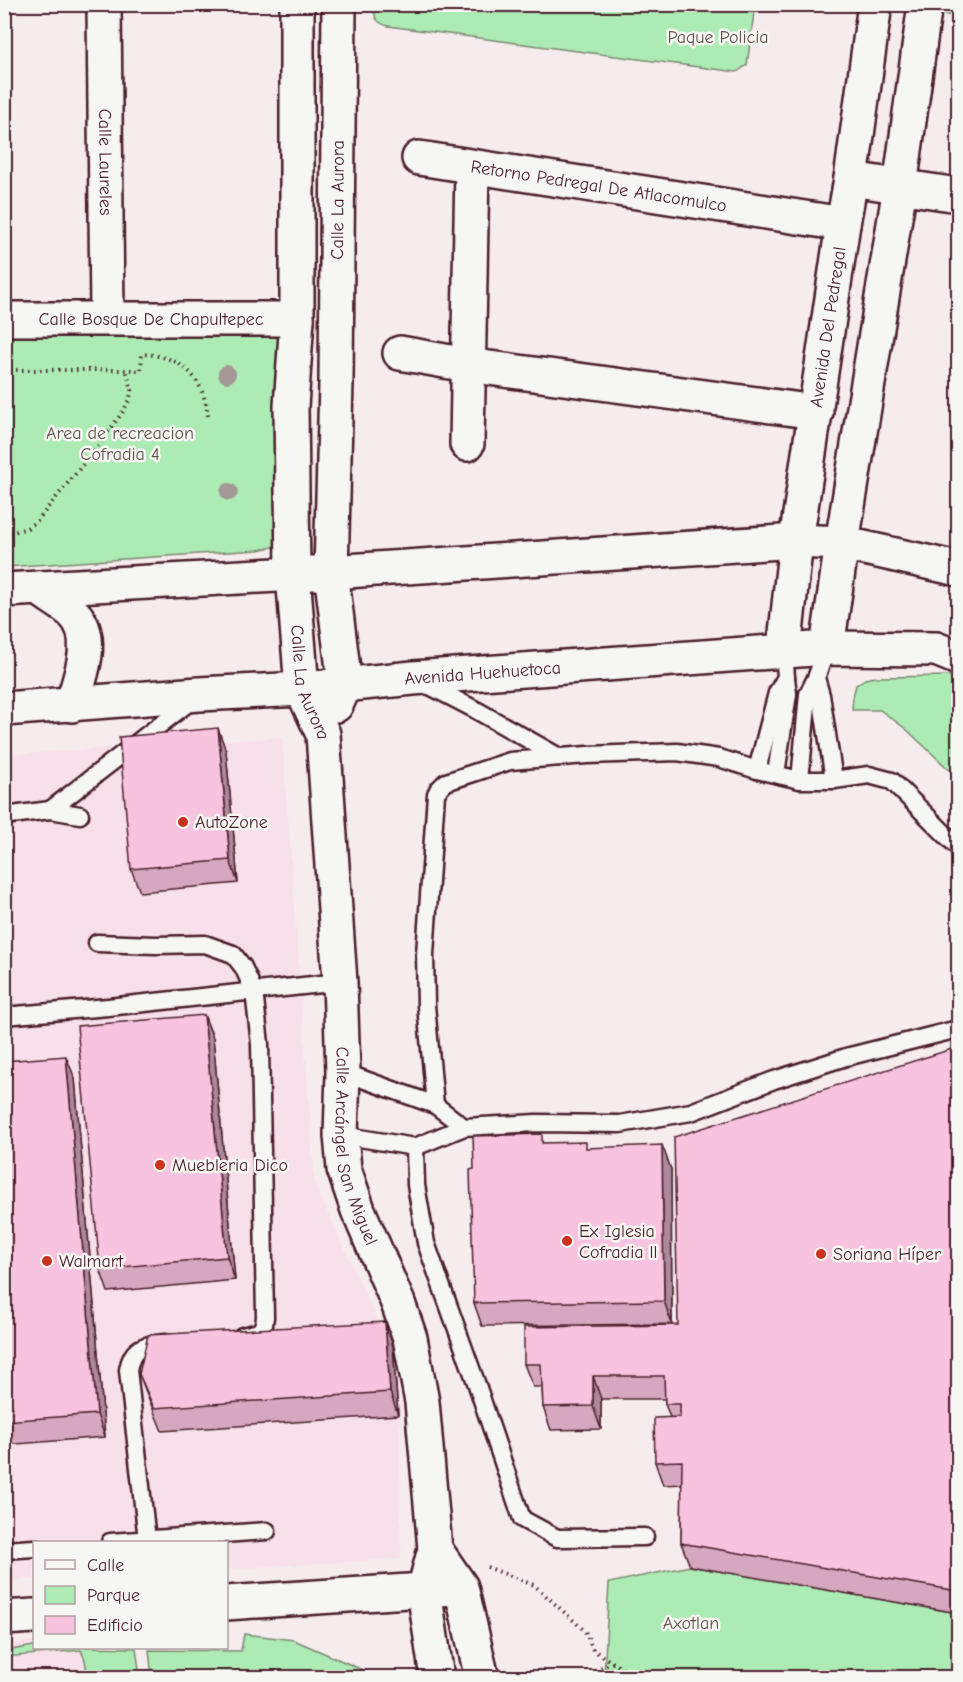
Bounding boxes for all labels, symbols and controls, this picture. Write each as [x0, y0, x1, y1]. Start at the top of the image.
park label: Paque Policia [667, 27, 769, 48]
street label: Calle Laureles [94, 108, 117, 216]
street label: Calle La Aurora [326, 140, 348, 260]
street label: Retorno Pedregal De Atlacomulco [469, 156, 728, 216]
street label: Avenida Del Pedregal [805, 245, 850, 409]
street label: Calle Bosque De Chapultepec [39, 309, 264, 330]
park label: Area de recreacion Cofradia 4 [46, 423, 194, 465]
street label: Calle La Aurora [287, 624, 334, 740]
street label: Avenida Huehuetoca [403, 657, 562, 689]
place label: AutoZone [195, 812, 268, 833]
marker: AutoZone [176, 815, 190, 829]
street label: Calle Arcángel San Miguel [331, 1046, 382, 1248]
place label: Muebleria Dico [172, 1155, 288, 1176]
marker: Muebleria Dico [153, 1158, 167, 1172]
place label: Ex Iglesia Cofradia ll [579, 1221, 657, 1263]
marker: Ex Iglesia Cofradia ll [560, 1234, 574, 1248]
place label: Soriana Híper [833, 1244, 942, 1265]
marker: Soriana Híper [814, 1247, 828, 1261]
place label: Walmart [59, 1251, 124, 1272]
marker: Walmart [40, 1254, 54, 1268]
legend [33, 1541, 228, 1649]
text: Calle [87, 1555, 124, 1576]
text: Parque [87, 1585, 140, 1606]
park label: Axotlan [663, 1613, 719, 1634]
text: Edificio [87, 1615, 143, 1636]

